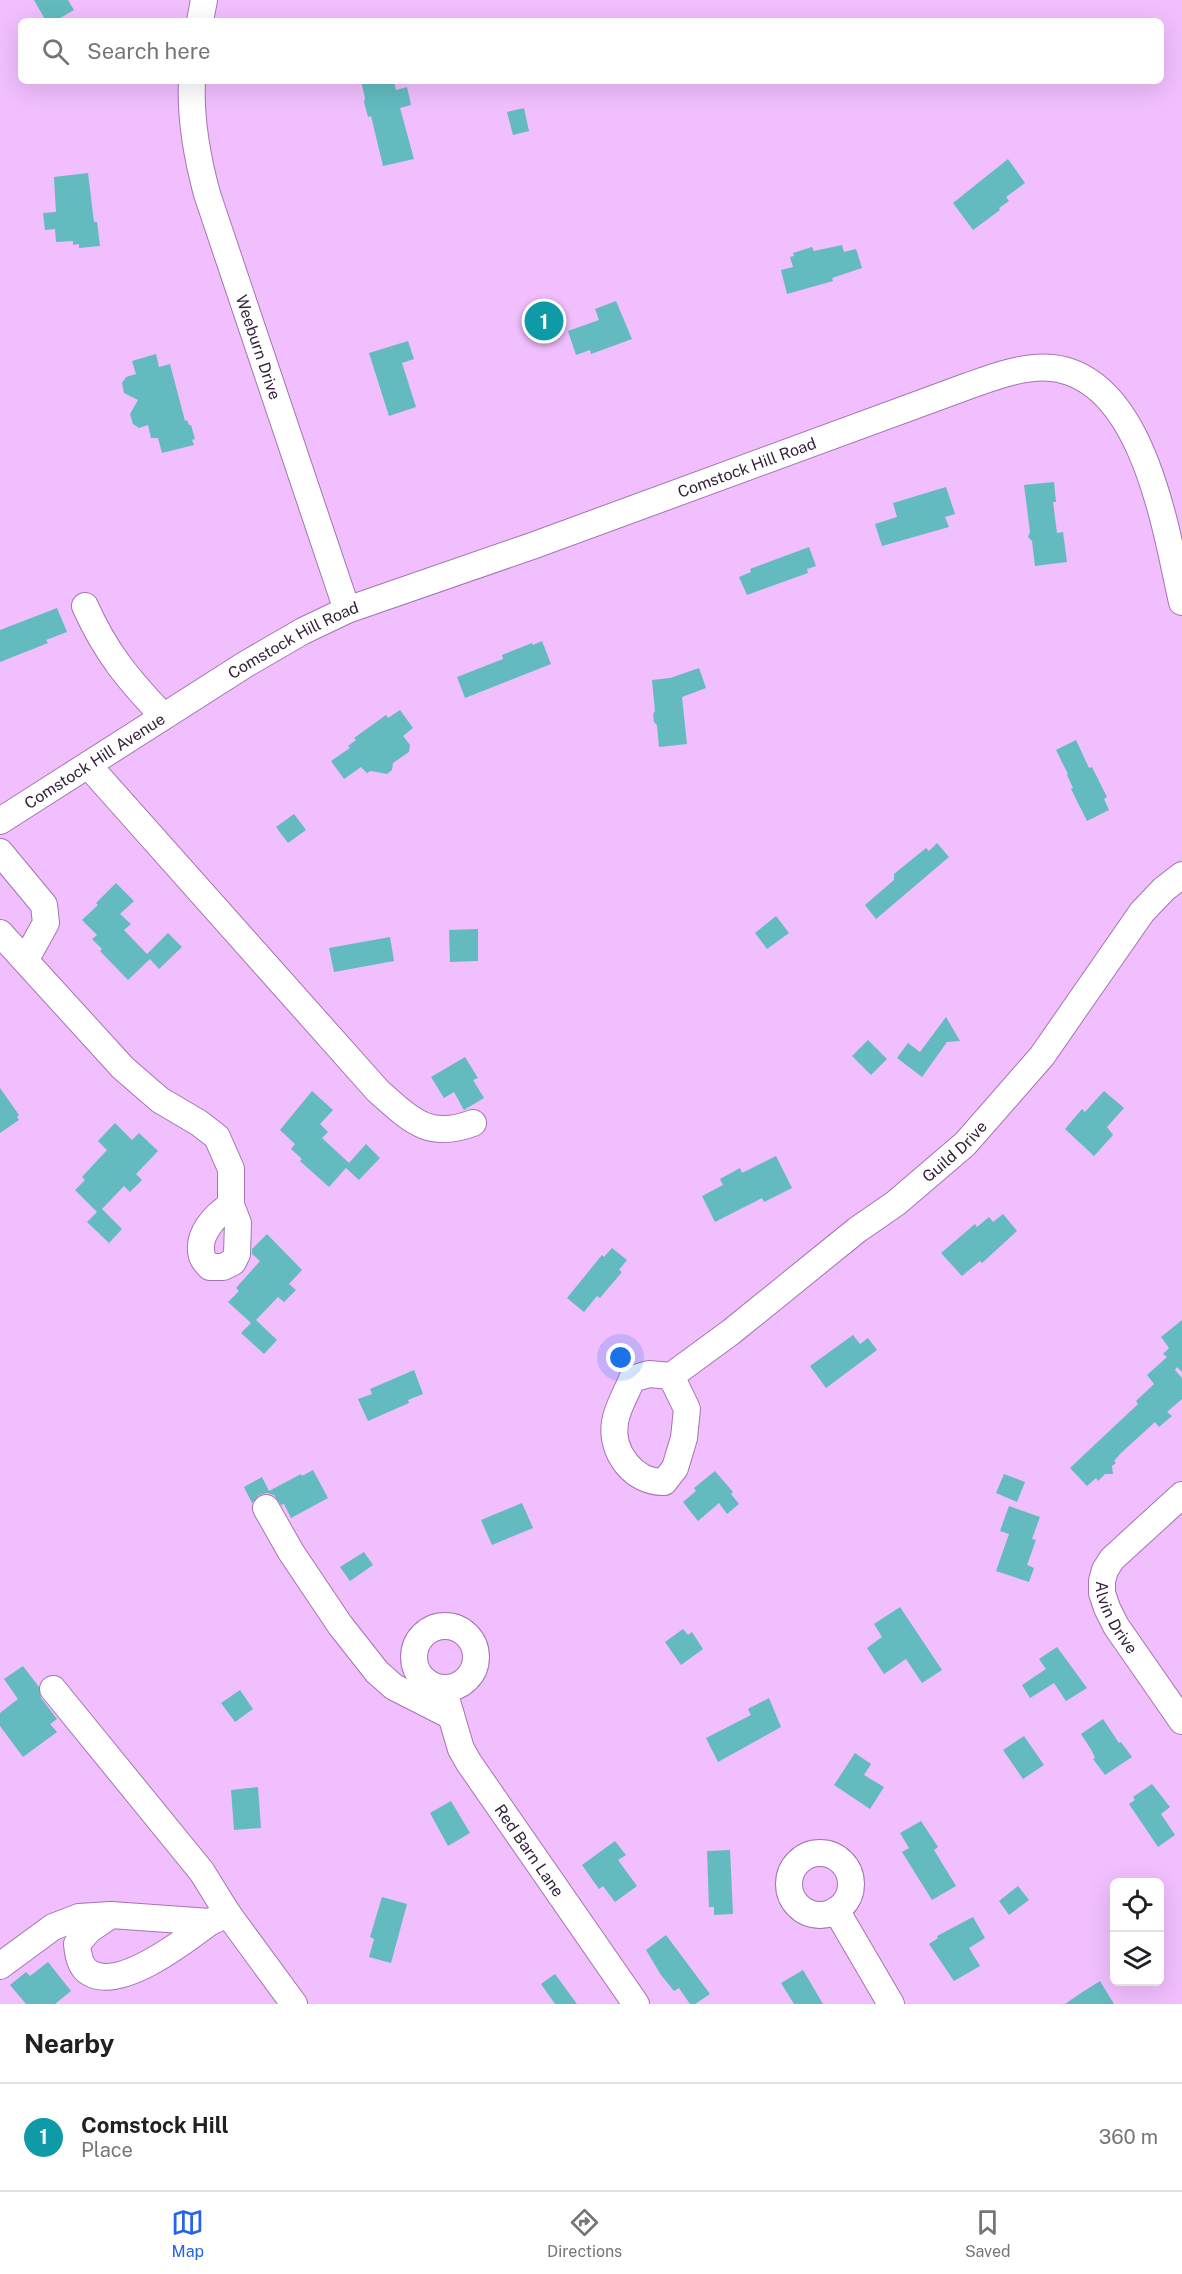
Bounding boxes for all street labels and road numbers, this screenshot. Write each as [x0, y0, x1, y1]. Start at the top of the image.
street label: Weeburn Drive [232, 292, 284, 402]
street label: Comstock Hill Road [675, 434, 819, 502]
street label: Comstock Hill Road [224, 598, 361, 683]
street label: Comstock Hill Avenue [21, 709, 168, 813]
street label: Guild Drive [919, 1117, 991, 1186]
street label: Alvin Drive [1092, 1581, 1141, 1658]
street label: Red Barn Lane [490, 1801, 568, 1901]

